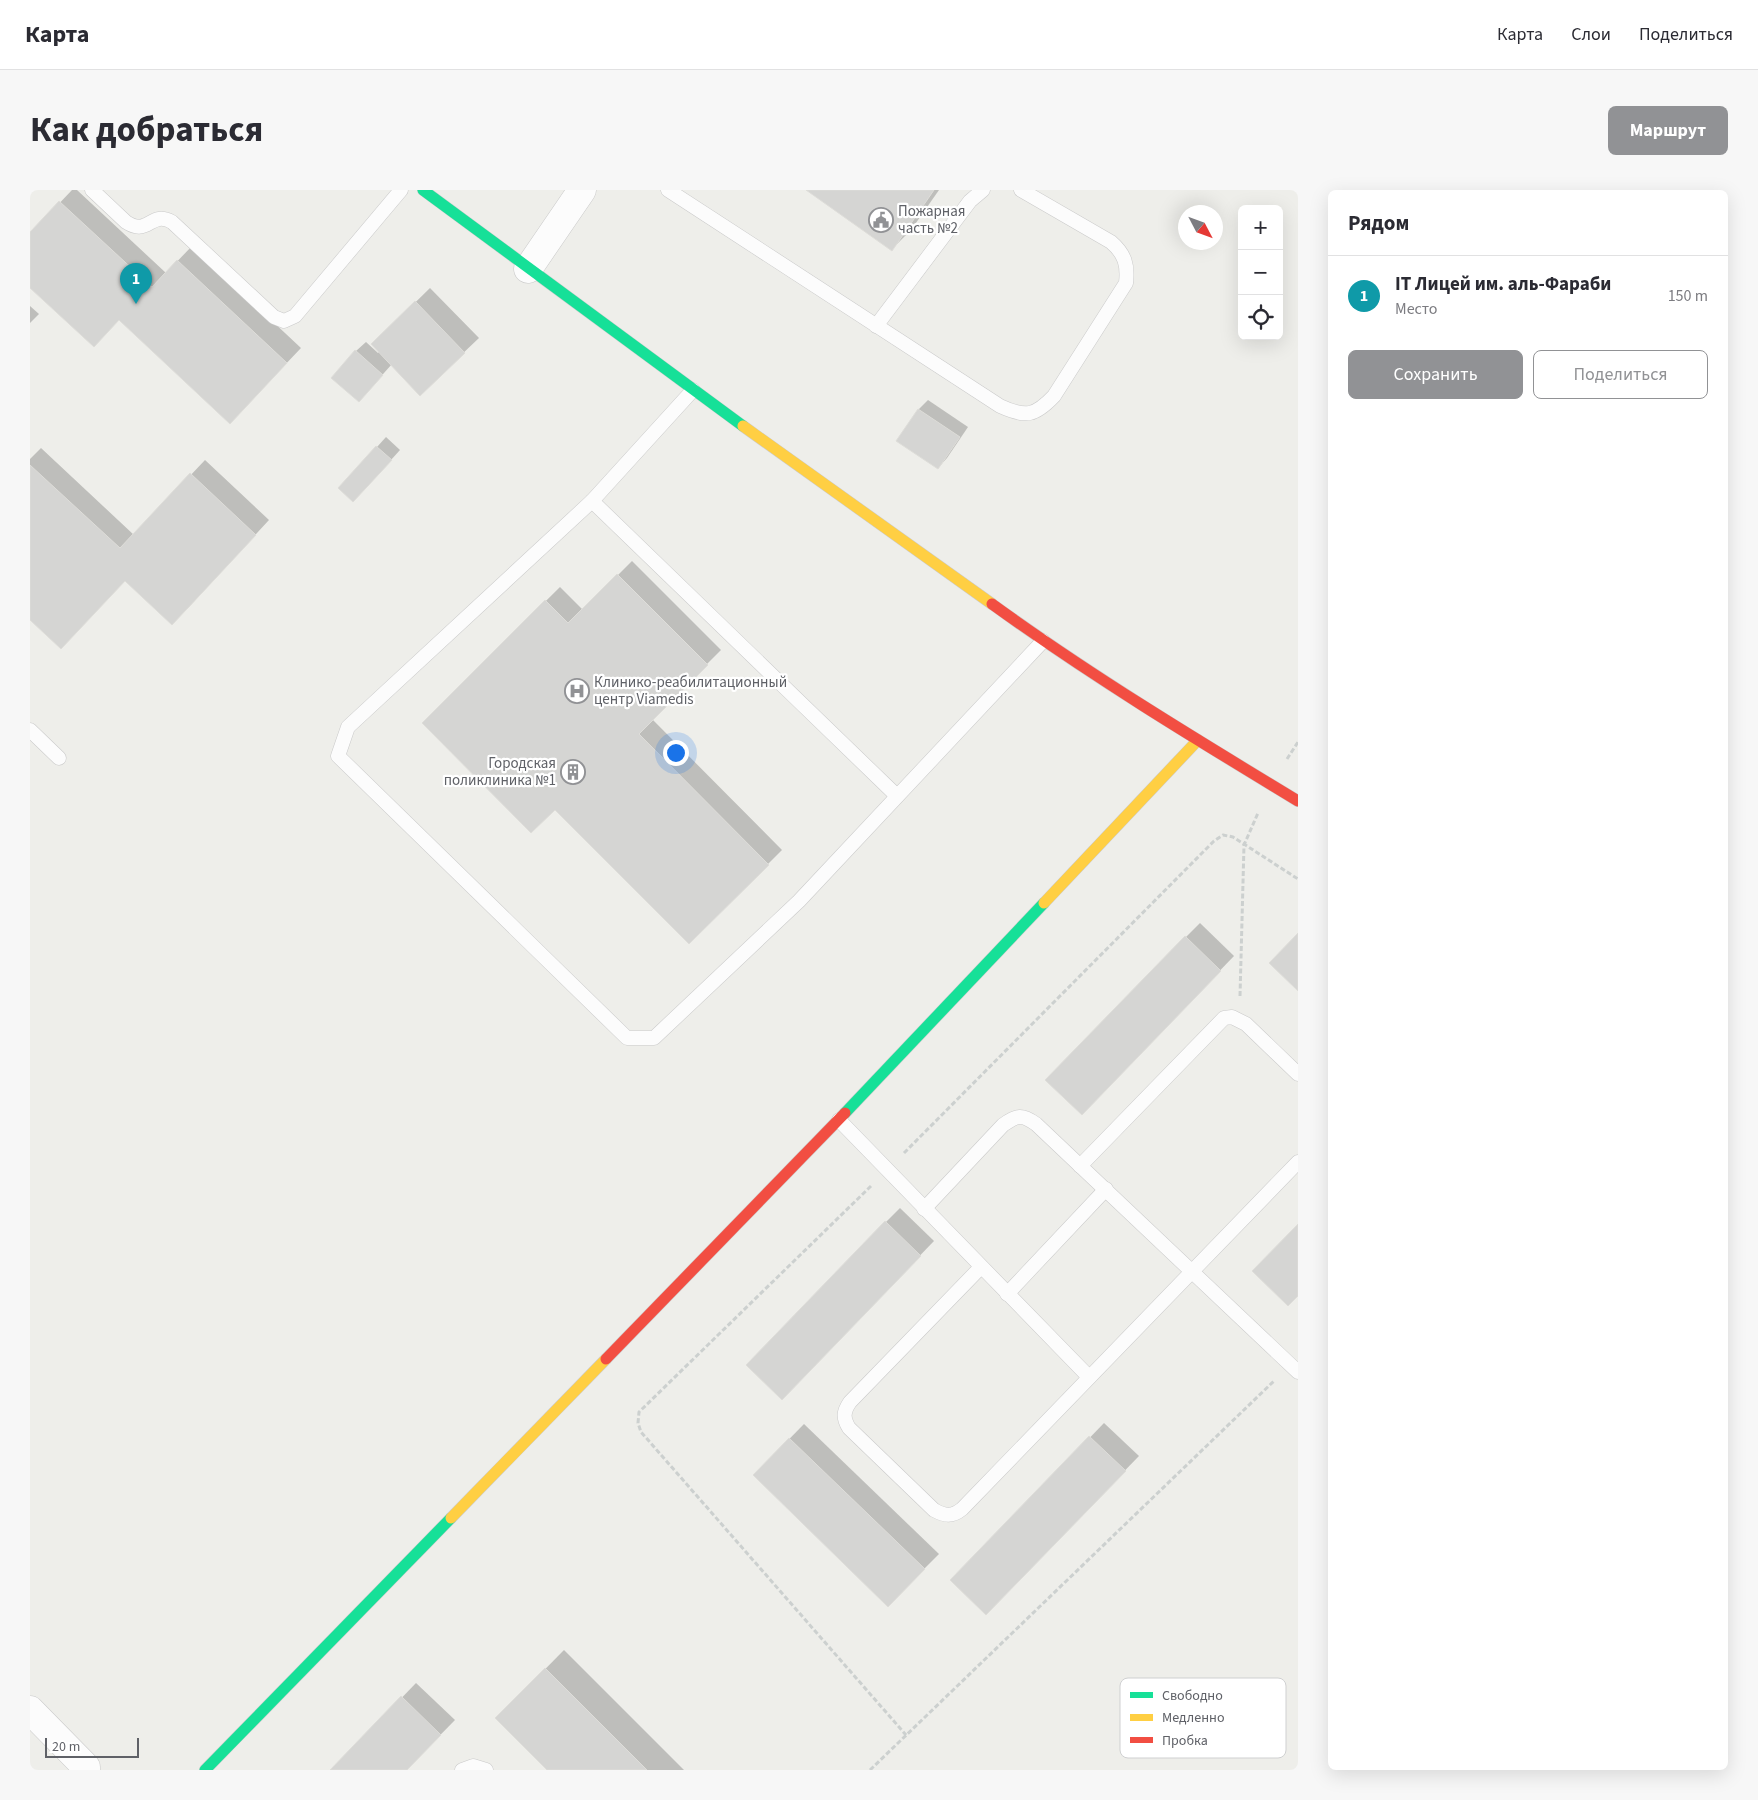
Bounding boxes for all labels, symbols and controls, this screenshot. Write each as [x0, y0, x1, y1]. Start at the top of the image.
text: Карта [25, 17, 89, 52]
text: Карта [1497, 22, 1543, 47]
text: Слои [1571, 22, 1611, 47]
text: Поделиться [1639, 22, 1733, 47]
text: Как добраться [30, 105, 263, 155]
button: Маршрут [1608, 106, 1728, 155]
place label: Пожарная часть №2 [898, 201, 966, 239]
north arrow [1178, 205, 1223, 250]
map controls [1238, 205, 1283, 340]
button: + [1238, 205, 1283, 250]
public building icon: Пожарная часть №2 [868, 207, 894, 233]
text: Рядом [1348, 208, 1409, 238]
button: − [1238, 250, 1283, 295]
pin: 1 [120, 263, 152, 304]
text: IT Лицей им. аль-Фараби [1395, 271, 1611, 298]
text: 1 [1360, 285, 1368, 307]
text: 150 m [1668, 285, 1708, 307]
button: locate [1238, 295, 1283, 340]
text: Место [1395, 298, 1438, 320]
button: Сохранить [1348, 350, 1523, 399]
button: Поделиться [1533, 350, 1708, 399]
place label: Клинико-реабилитационный центр Viamedis [594, 672, 787, 710]
hospital icon: Клинико-реабилитационный центр Viamedis [564, 678, 590, 704]
your location [663, 740, 689, 766]
place label: Городская поликлиника №1 [444, 753, 556, 791]
building icon: Городская поликлиника №1 [560, 759, 586, 785]
legend [1120, 1678, 1286, 1758]
text: Свободно [1162, 1686, 1223, 1706]
text: Медленно [1162, 1708, 1225, 1728]
text: Пробка [1162, 1731, 1208, 1751]
scale bar [45, 1735, 139, 1758]
text: 20 m [52, 1737, 80, 1757]

